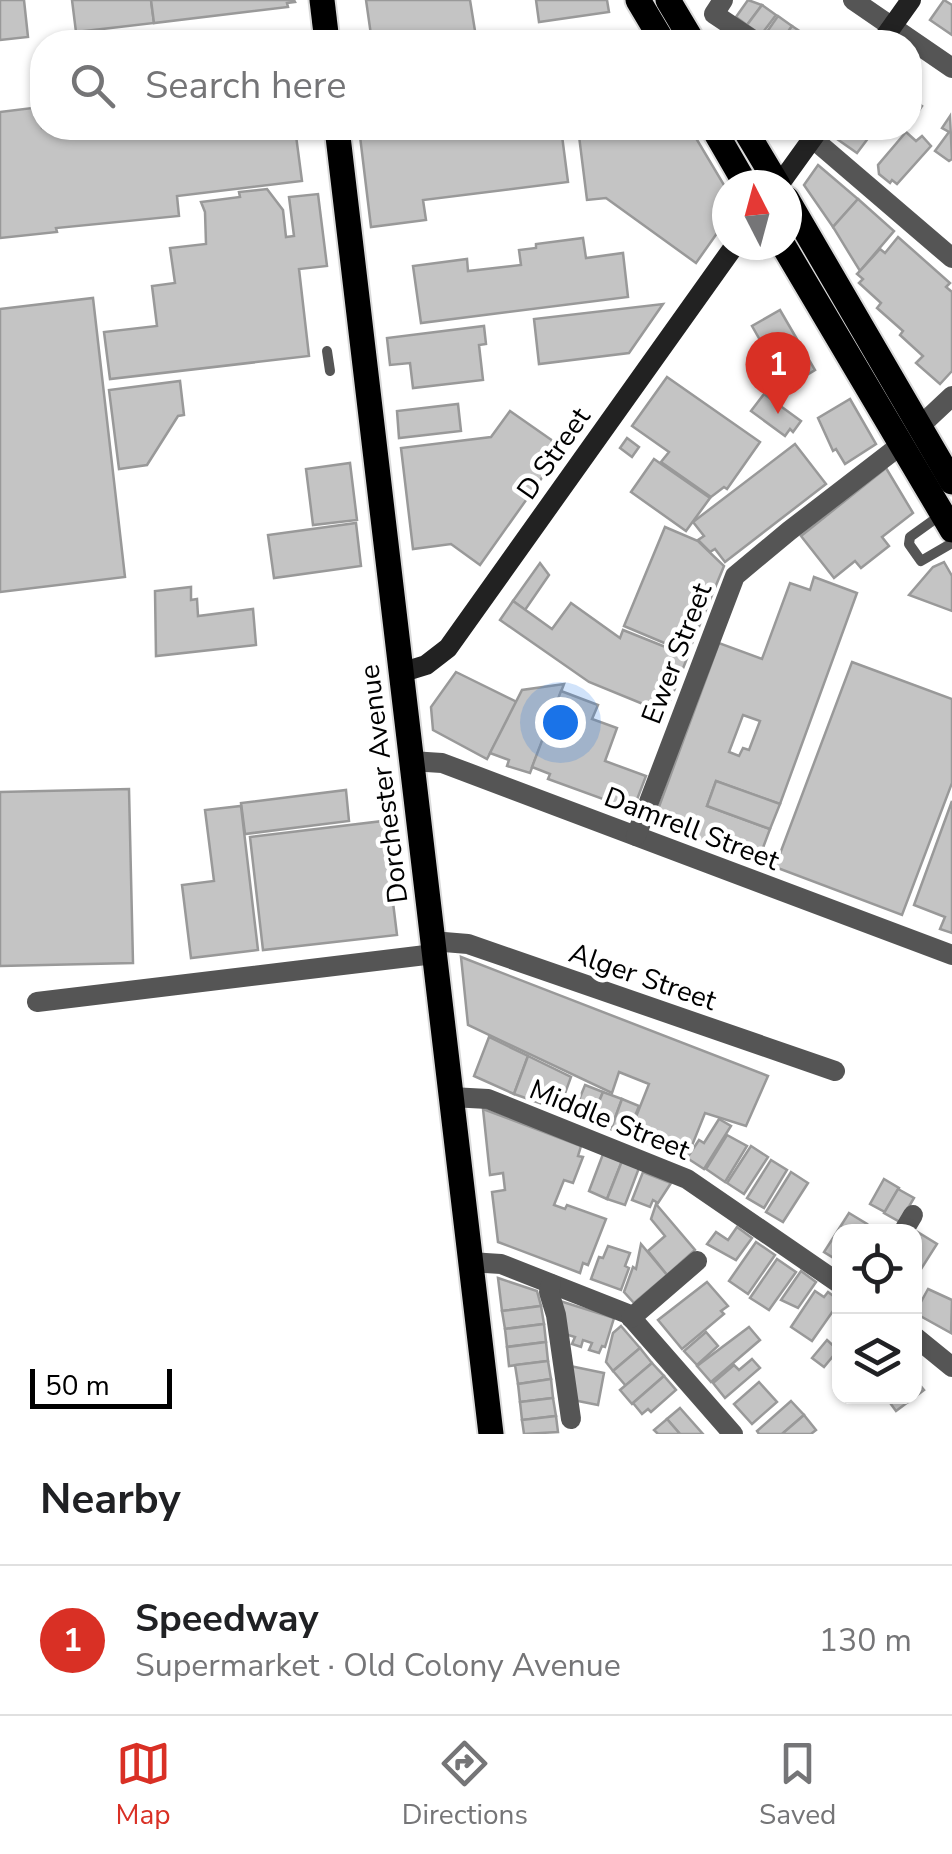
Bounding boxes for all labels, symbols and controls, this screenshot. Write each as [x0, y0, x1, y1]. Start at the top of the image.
search box [30, 30, 922, 140]
icon: search [65, 58, 120, 113]
text: Search here [145, 60, 346, 111]
north arrow [712, 170, 802, 260]
pin: 1 [746, 332, 810, 414]
street label: D Street [508, 400, 599, 507]
street label: Ewer Street [633, 577, 721, 729]
street label: Dorchester Avenue [350, 662, 417, 905]
your location [535, 697, 586, 748]
street label: Damrell Street [599, 778, 785, 880]
street label: Alger Street [564, 934, 722, 1020]
street label: Middle Street [524, 1071, 696, 1169]
map controls [832, 1224, 922, 1404]
button: locate [832, 1224, 922, 1314]
button: layers [832, 1314, 922, 1404]
scale bar [30, 1364, 172, 1408]
text: 50 m [45, 1367, 110, 1405]
text: Nearby [40, 1471, 181, 1528]
text: Speedway [135, 1593, 318, 1644]
text: 1 [63, 1619, 82, 1662]
text: 130 m [819, 1619, 912, 1662]
text: Supermarket · Old Colony Avenue [135, 1644, 621, 1687]
tab: Map [116, 1736, 171, 1834]
tab: Directions [402, 1736, 528, 1834]
tab: Saved [759, 1736, 836, 1834]

